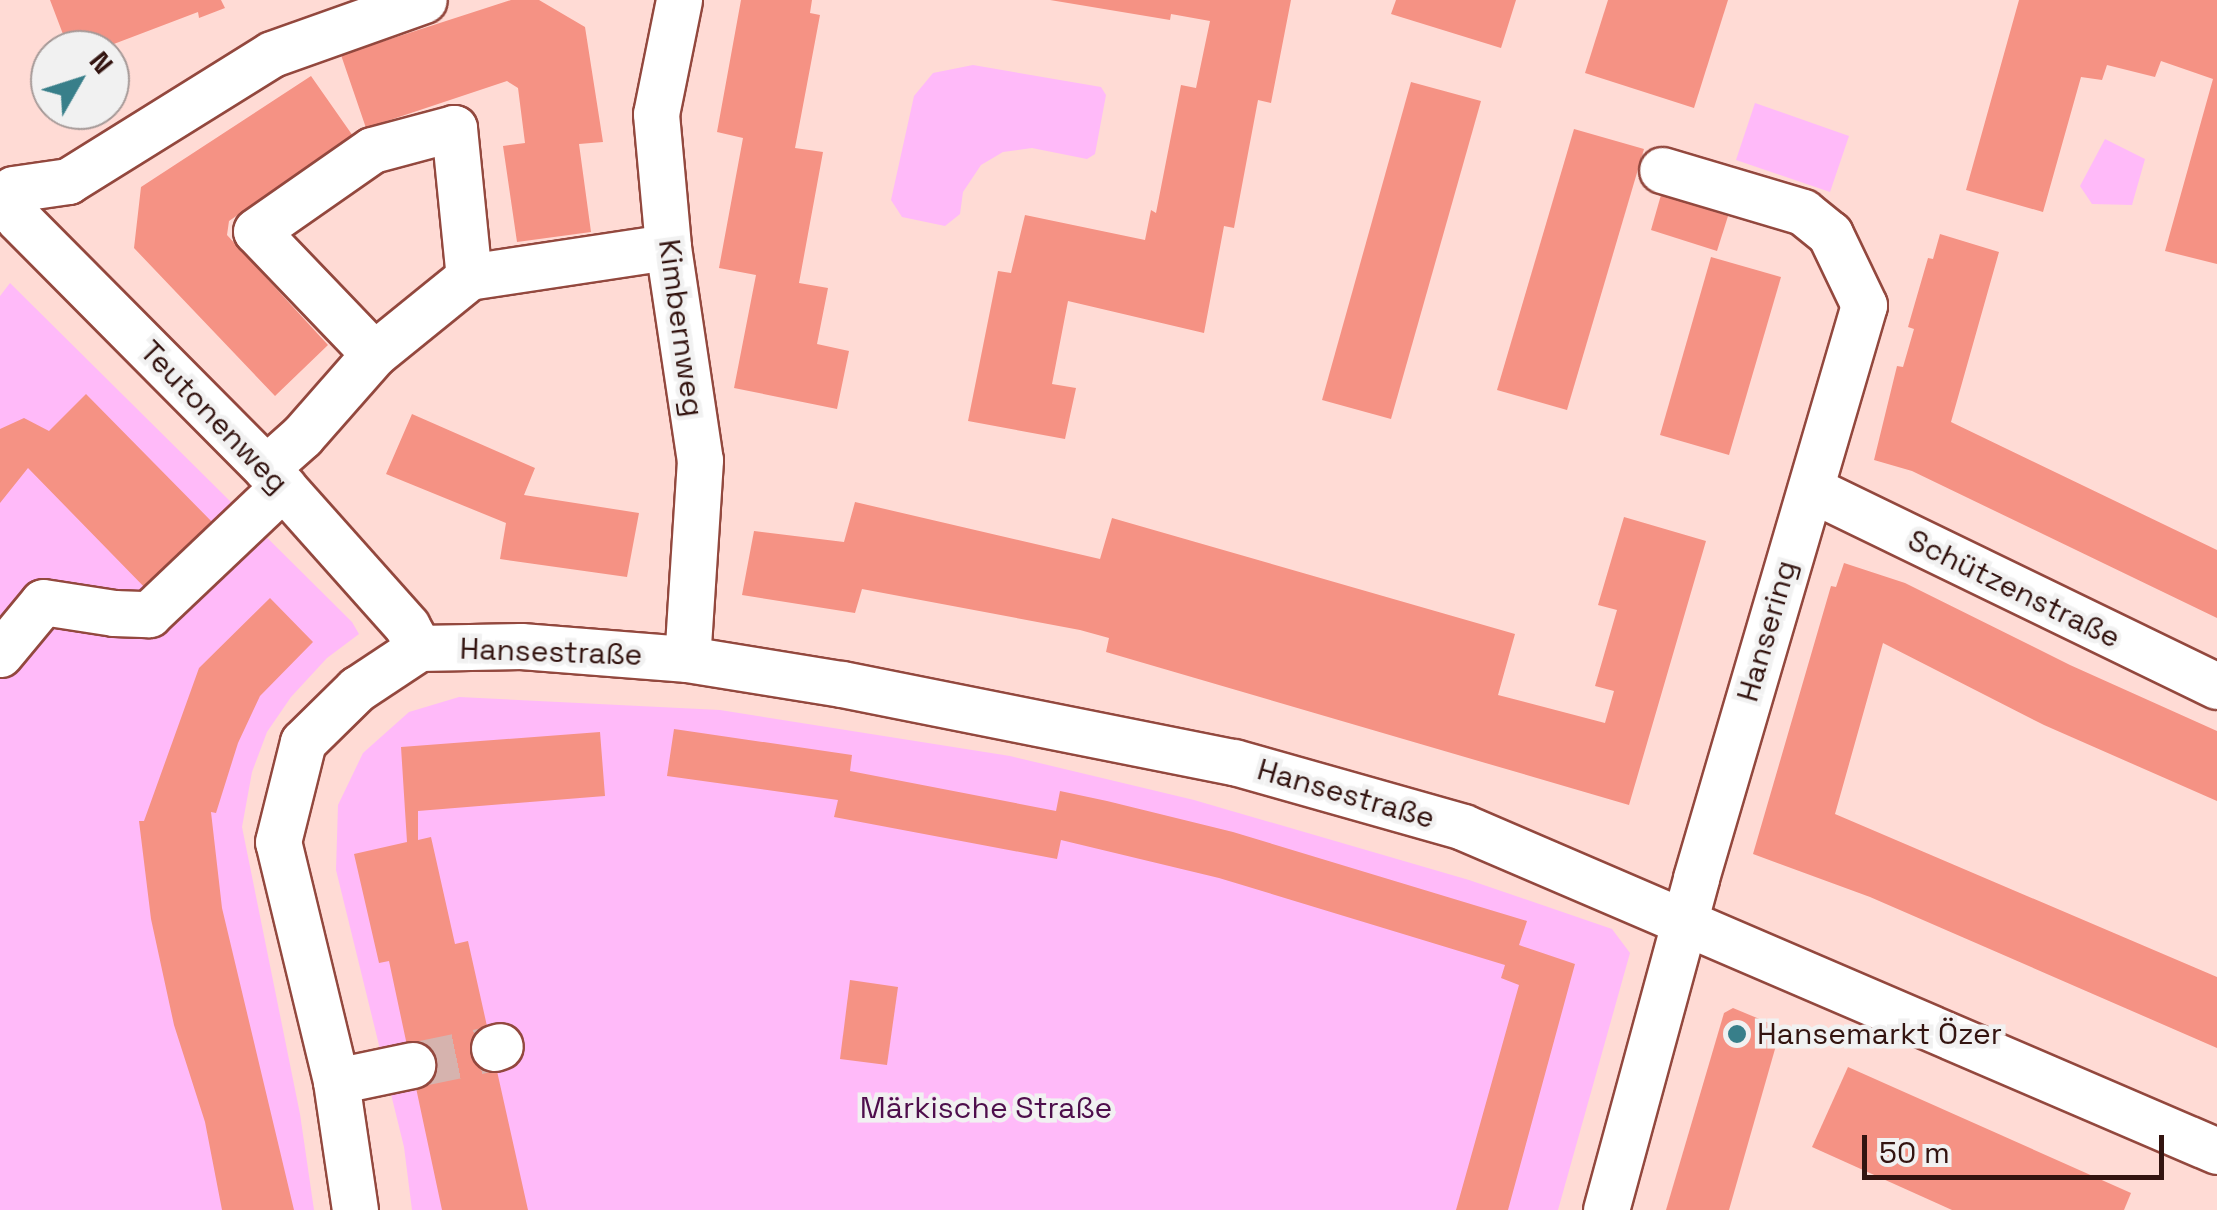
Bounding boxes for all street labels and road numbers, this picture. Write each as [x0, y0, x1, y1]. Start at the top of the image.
street label: Kimbernweg [651, 237, 711, 419]
street label: Teutonenweg [132, 333, 296, 501]
street label: Schützenstraße [1902, 522, 2126, 656]
street label: Hansering [1730, 556, 1804, 706]
street label: Hansestraße [459, 631, 643, 673]
street label: Hansestraße [1253, 752, 1439, 836]

